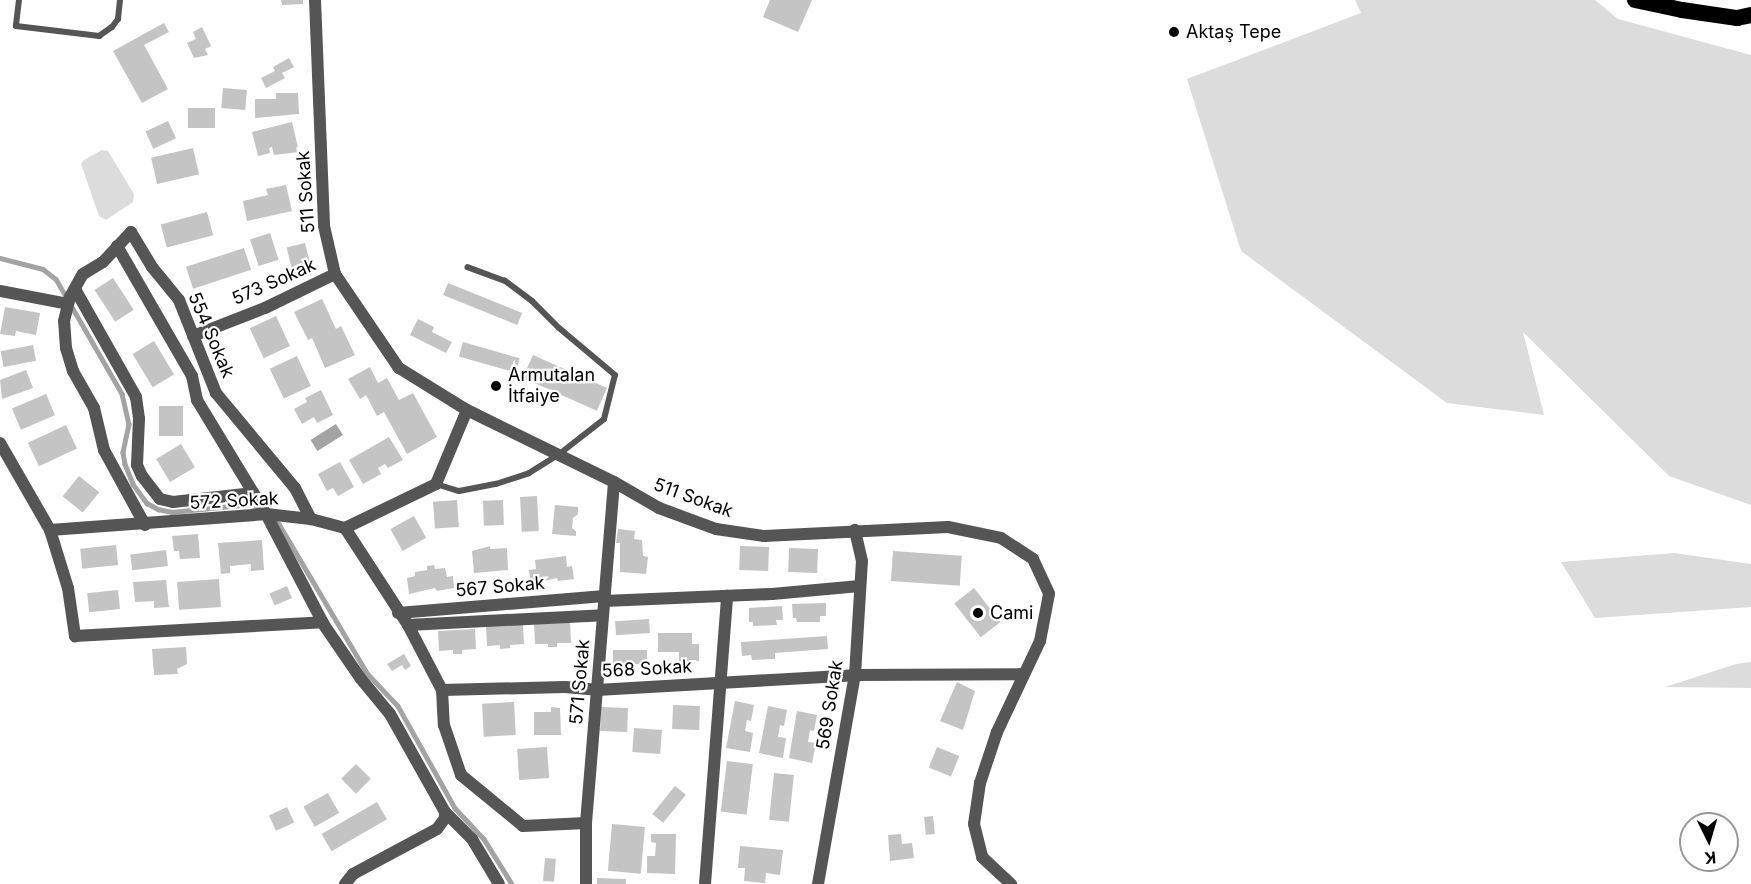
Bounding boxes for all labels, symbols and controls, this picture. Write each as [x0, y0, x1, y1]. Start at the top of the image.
place label: Aktaş Tepe [1186, 21, 1281, 43]
marker: Aktaş Tepe [1167, 25, 1181, 39]
street label: 511 Sokak [292, 150, 320, 234]
street label: 573 Sokak [229, 254, 319, 310]
street label: 554 Sokak [183, 289, 239, 381]
place label: Armutalan İtfaiye [508, 365, 595, 407]
marker: Armutalan İtfaiye [489, 379, 503, 393]
street label: 511 Sokak [650, 474, 736, 522]
street label: 572 Sokak [189, 488, 279, 514]
street label: 567 Sokak [454, 572, 546, 602]
place label: Cami [990, 602, 1033, 624]
marker: Cami [971, 606, 985, 620]
street label: 571 Sokak [566, 638, 594, 726]
street label: 568 Sokak [601, 656, 693, 682]
street label: 569 Sokak [812, 659, 848, 751]
north arrow [1679, 812, 1739, 872]
text: K [1704, 847, 1717, 868]

